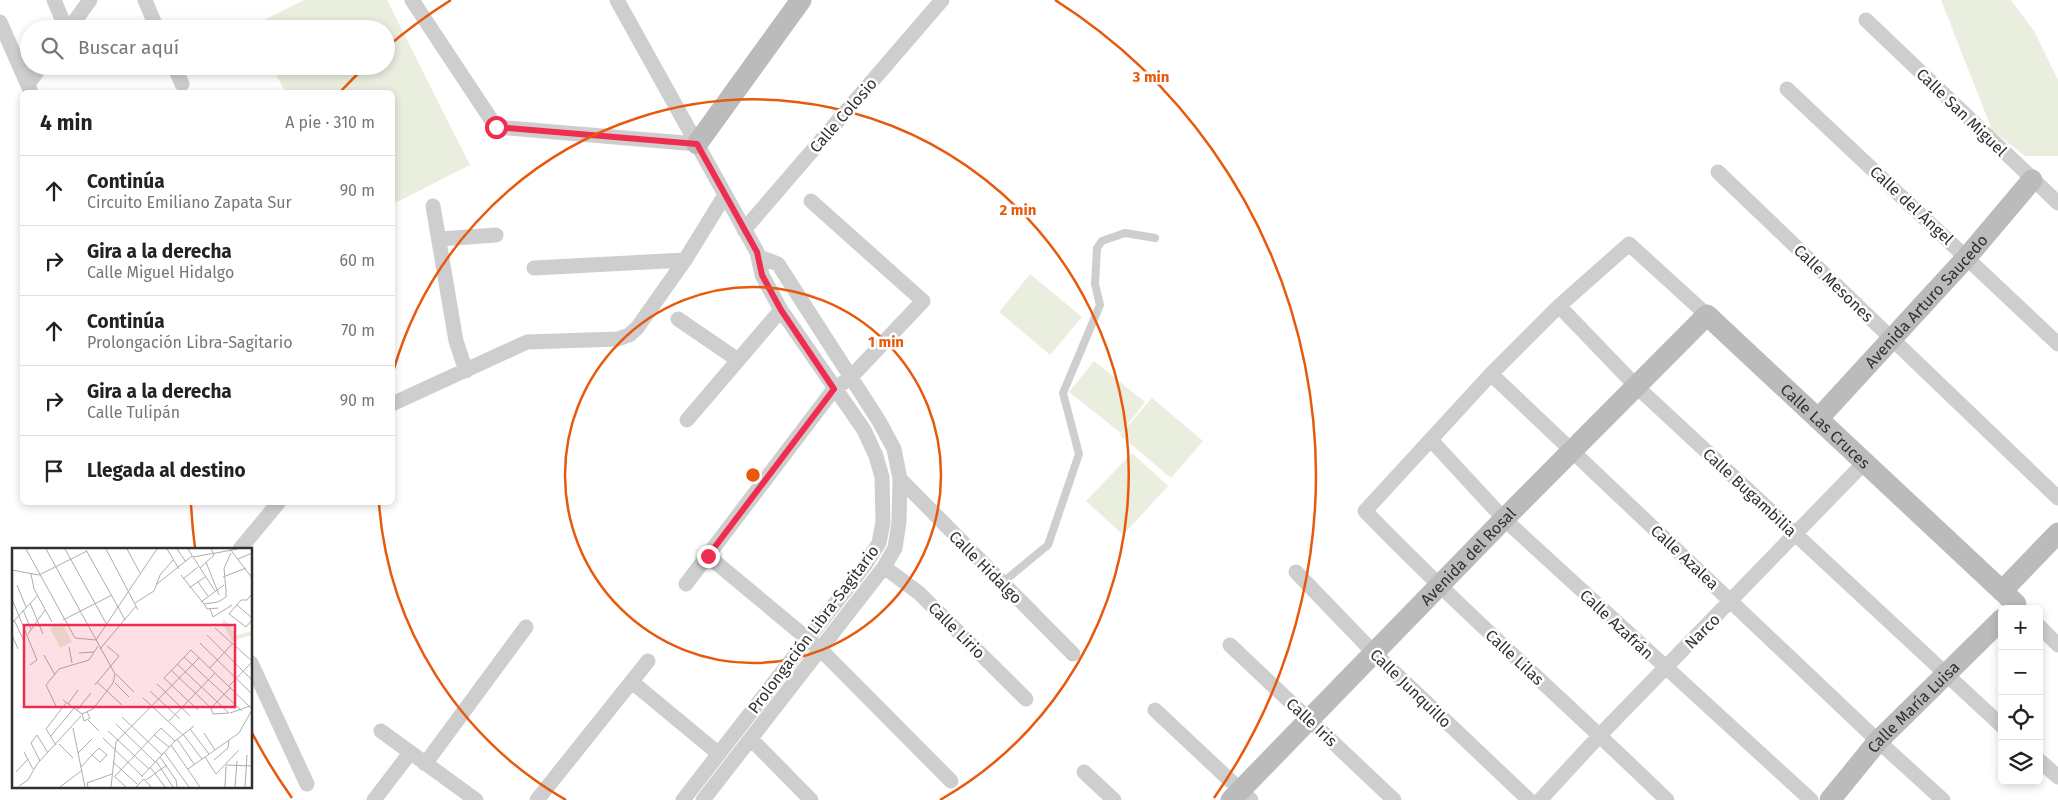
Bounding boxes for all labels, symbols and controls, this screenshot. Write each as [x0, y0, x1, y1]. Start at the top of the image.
search box [20, 20, 395, 75]
icon: search [38, 34, 66, 62]
text: Buscar aquí [78, 36, 179, 59]
street label: Calle San Miguel [1912, 64, 2011, 161]
text: 3 min [1132, 68, 1169, 86]
street label: Calle Colosio [806, 74, 881, 157]
text: 4 min [40, 110, 93, 136]
text: A pie · 310 m [285, 113, 375, 132]
route start [485, 116, 508, 139]
street label: Calle del Ángel [1866, 161, 1958, 249]
text: Continúa [87, 170, 165, 193]
icon: ahead [40, 177, 68, 205]
text: 90 m [340, 181, 375, 200]
text: Circuito Emiliano Zapata Sur [87, 193, 292, 212]
text: 2 min [1000, 201, 1036, 219]
street label: Avenida Arturo Saucedo [1861, 231, 1992, 372]
text: Gira a la derecha [87, 240, 232, 263]
street label: Calle Mesones [1790, 241, 1877, 326]
icon: right [40, 247, 68, 275]
text: 60 m [340, 251, 375, 270]
text: Calle Miguel Hidalgo [87, 263, 234, 282]
text: Continúa [87, 310, 165, 333]
icon: ahead [40, 317, 68, 345]
text: 70 m [341, 321, 375, 340]
text: Prolongación Libra-Sagitario [87, 333, 293, 352]
text: 1 min [868, 333, 904, 351]
text: Gira a la derecha [87, 380, 232, 403]
street label: Calle Las Cruces [1777, 380, 1874, 473]
icon: right [40, 387, 68, 415]
text: 90 m [340, 391, 375, 410]
text: Calle Tulipán [87, 403, 180, 422]
street label: Calle Bugambilia [1699, 444, 1800, 541]
icon: arrive [40, 457, 68, 485]
text: Llegada al destino [87, 459, 246, 482]
centre of rings [744, 466, 762, 484]
street label: Avenida del Rosal [1417, 503, 1520, 609]
street label: Calle Azalea [1647, 521, 1723, 594]
street label: Calle Hidalgo [945, 527, 1026, 608]
street label: Prolongación Libra-Sagitario [744, 541, 883, 717]
route end [697, 545, 720, 568]
inset map [12, 548, 252, 788]
street label: Calle Azafrán [1576, 586, 1657, 663]
street label: Calle Lirio [924, 598, 989, 663]
map controls [1998, 605, 2043, 785]
button: + [1998, 605, 2043, 650]
street label: Narco [1681, 610, 1724, 653]
street label: Calle Lilas [1482, 626, 1548, 689]
street label: Calle Junquillo [1366, 645, 1455, 732]
button: − [1998, 650, 2043, 695]
street label: Calle María Luisa [1863, 657, 1963, 757]
street label: Calle Iris [1282, 694, 1341, 751]
button: locate [1998, 695, 2043, 740]
button: layers [1998, 740, 2043, 785]

